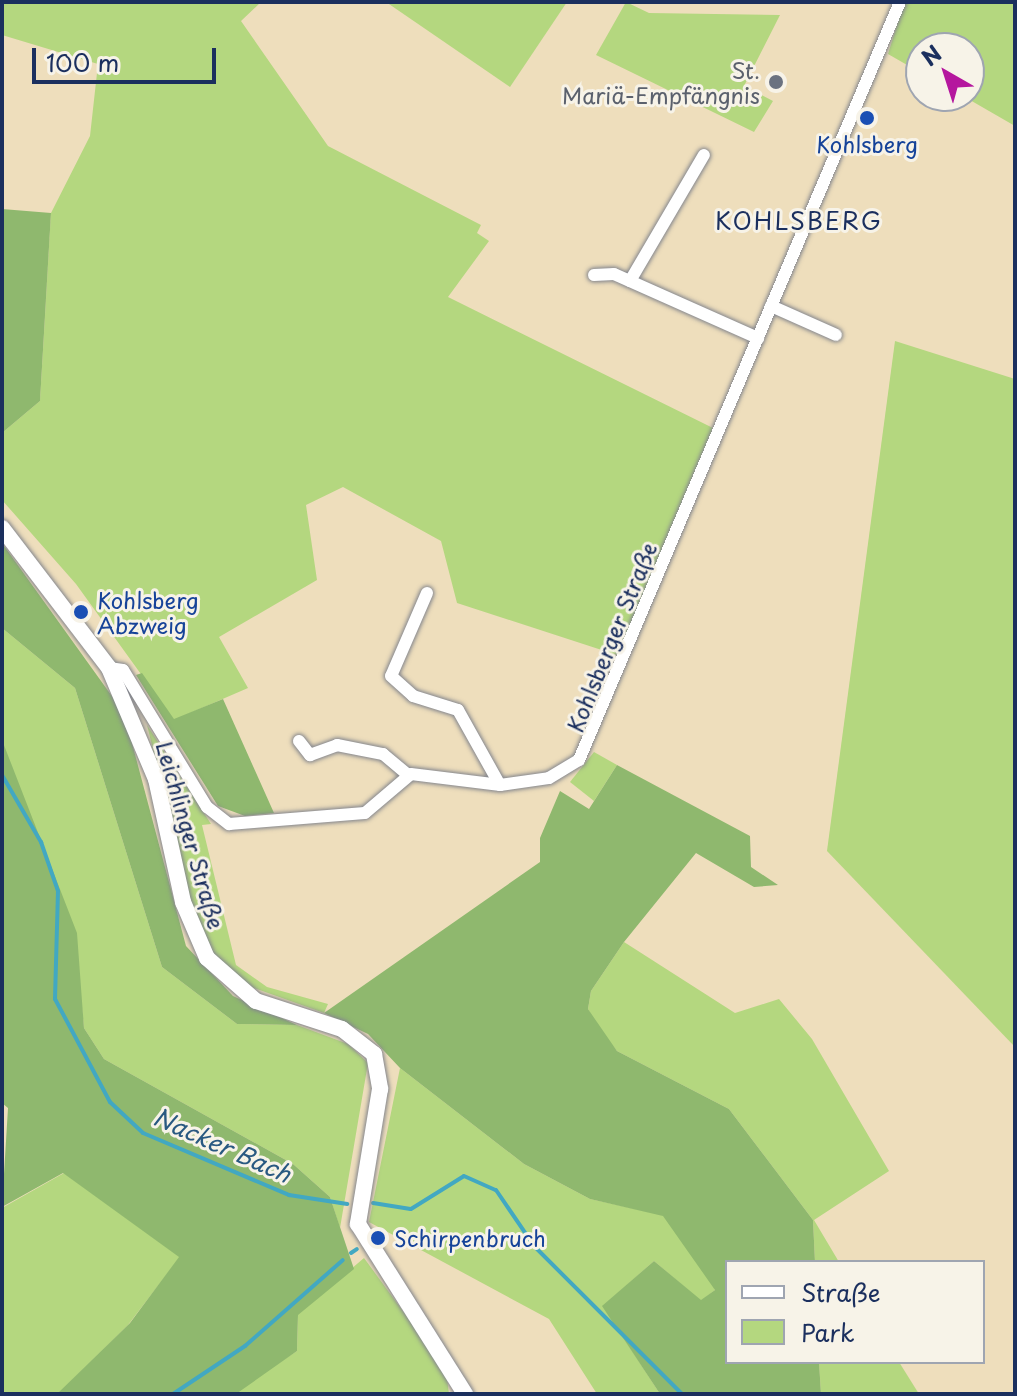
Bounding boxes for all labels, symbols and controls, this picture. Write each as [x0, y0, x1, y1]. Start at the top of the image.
scale bar [36, 32, 220, 82]
north arrow [905, 32, 985, 112]
text: N [914, 36, 948, 73]
text: 100 m [46, 44, 119, 80]
place label: St. Mariä-Empfängnis [562, 56, 760, 108]
marker: St. Mariä-Empfängnis [767, 73, 785, 91]
marker: Kohlsberg [858, 109, 876, 127]
place label: Kohlsberg [816, 131, 918, 157]
district label: KOHLSBERG [715, 207, 883, 235]
street label: Kohlsberger Straße [561, 538, 661, 736]
place label: Kohlsberg Abzweig [97, 586, 199, 638]
marker: Kohlsberg Abzweig [72, 603, 90, 621]
street label: Leichlinger Straße [151, 738, 231, 932]
water label: Nacker Bach [148, 1102, 296, 1188]
place label: Schirpenbruch [394, 1225, 546, 1251]
marker: Schirpenbruch [369, 1229, 387, 1247]
legend [725, 1260, 985, 1364]
text: Straße [801, 1274, 880, 1310]
text: Park [801, 1314, 855, 1350]

